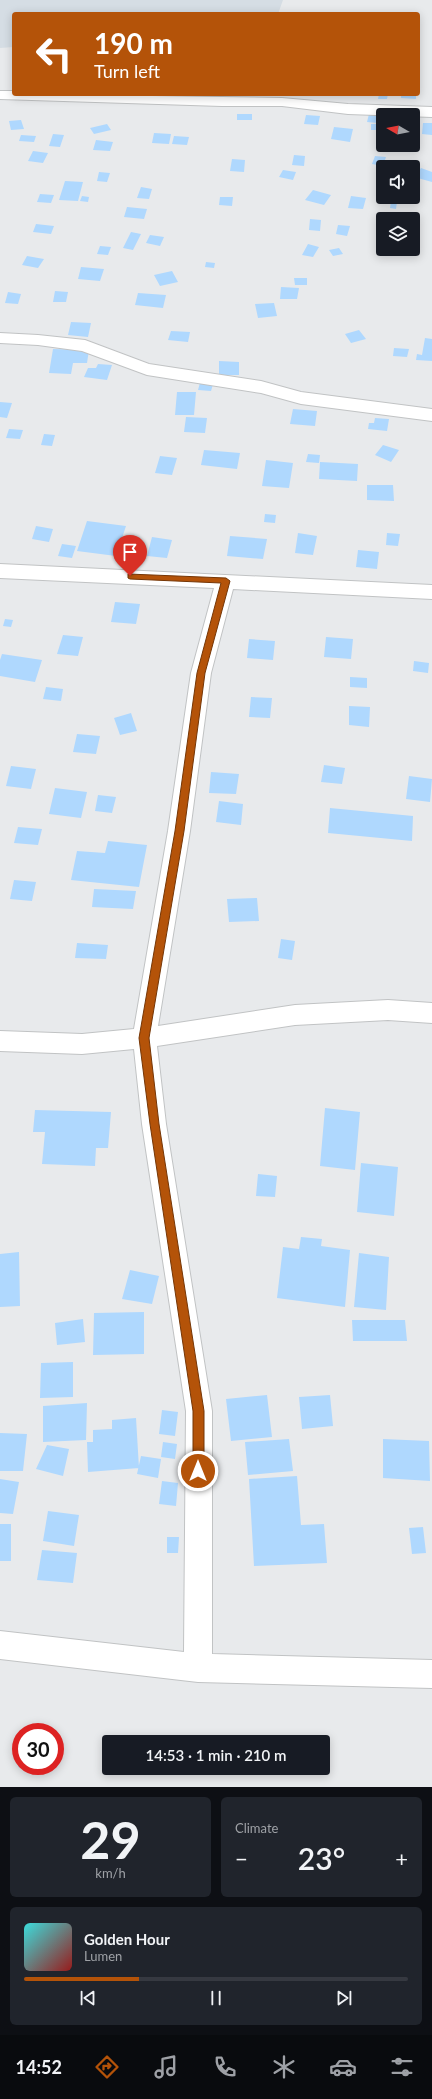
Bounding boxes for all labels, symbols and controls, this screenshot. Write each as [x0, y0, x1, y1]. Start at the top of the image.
text: 190 m [94, 26, 173, 60]
icon: left [28, 28, 80, 80]
text: Turn left [94, 60, 160, 82]
north arrow [376, 108, 420, 152]
map controls [376, 108, 420, 256]
button: sound [376, 160, 420, 204]
button: layers [376, 212, 420, 256]
pin [113, 535, 147, 576]
icon: arrive [119, 541, 141, 563]
position arrow [177, 1450, 219, 1492]
speed limit sign: 30 [12, 1723, 64, 1775]
text: 14:53 · 1 min · 210 m [146, 1746, 286, 1764]
text: 29 [80, 1808, 141, 1870]
text: Climate [235, 1820, 278, 1836]
text: 23° [298, 1840, 345, 1876]
text: − [235, 1845, 248, 1872]
text: + [395, 1845, 408, 1872]
text: km/h [95, 1865, 126, 1881]
text: Golden Hour [84, 1930, 170, 1948]
text: Lumen [84, 1948, 122, 1964]
icon: previous [77, 1987, 99, 2009]
icon: pause [205, 1987, 227, 2009]
icon: next [333, 1987, 355, 2009]
icon: directions [93, 2053, 121, 2081]
icon: music [152, 2053, 180, 2081]
icon: phone [211, 2053, 239, 2081]
icon: climate [270, 2053, 298, 2081]
icon: car [329, 2053, 357, 2081]
icon: filters [388, 2053, 416, 2081]
text: 14:52 [16, 2056, 62, 2078]

